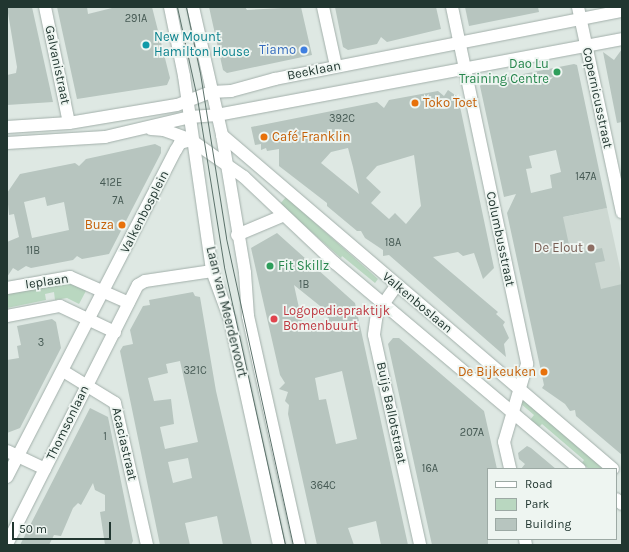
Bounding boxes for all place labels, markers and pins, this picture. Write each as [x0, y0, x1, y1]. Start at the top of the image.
place label: New Mount Hamilton House [154, 30, 250, 61]
marker: New Mount Hamilton House [141, 40, 151, 50]
place label: Tiamo [259, 42, 296, 58]
marker: Tiamo [299, 45, 309, 55]
place label: Dao Lu Training Centre [459, 57, 549, 88]
marker: Dao Lu Training Centre [552, 67, 562, 77]
place label: Toko Toet [423, 95, 477, 111]
marker: Toko Toet [410, 98, 420, 108]
place label: Café Franklin [272, 129, 351, 145]
marker: Café Franklin [259, 132, 269, 142]
place label: Buza [85, 217, 114, 233]
marker: Buza [117, 220, 127, 230]
place label: De Elout [534, 240, 583, 256]
marker: De Elout [586, 243, 596, 253]
place label: Fit Skillz [278, 258, 329, 274]
marker: Fit Skillz [265, 261, 275, 271]
place label: Logopediepraktijk Bomenbuurt [283, 304, 390, 335]
marker: Logopediepraktijk Bomenbuurt [268, 313, 280, 325]
place label: De Bijkeuken [458, 364, 536, 380]
marker: De Bijkeuken [539, 367, 549, 377]

